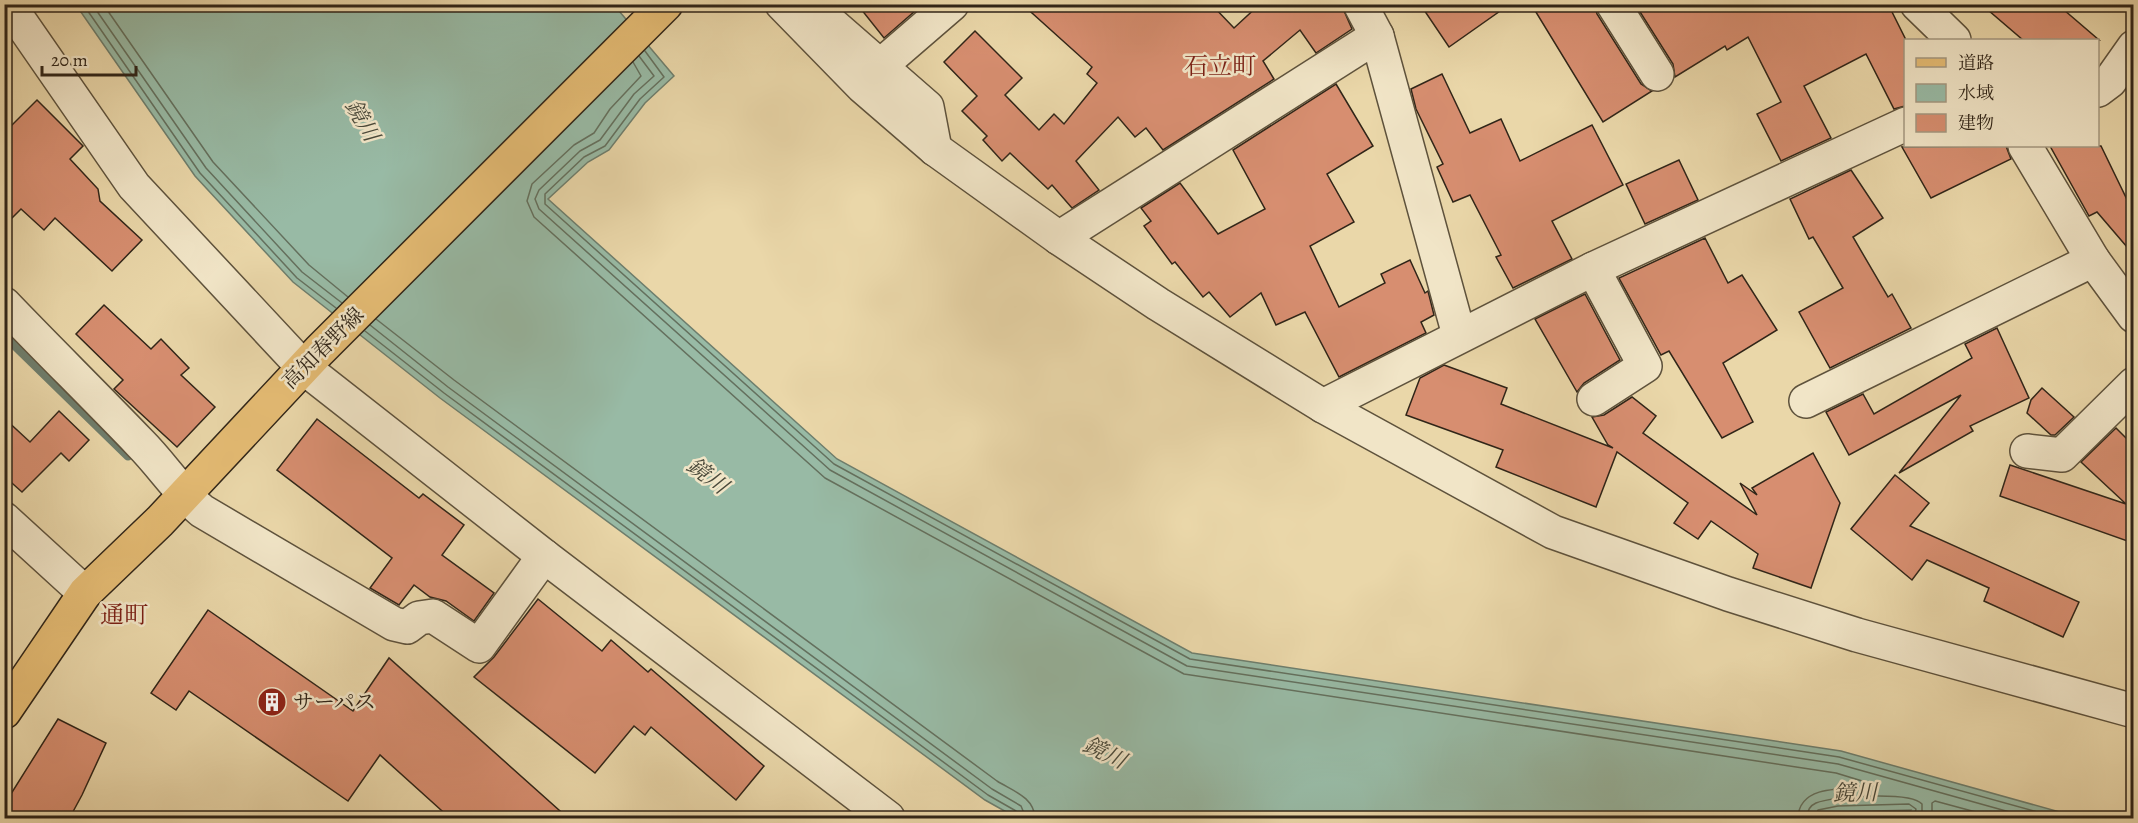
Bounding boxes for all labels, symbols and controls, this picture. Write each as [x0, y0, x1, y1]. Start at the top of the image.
scale bar [42, 39, 136, 77]
legend [1904, 39, 2099, 147]
text: 20 m [51, 48, 88, 72]
district label: 石立町 [1184, 50, 1256, 82]
text: 道路 [1958, 51, 1994, 75]
text: 水域 [1958, 81, 1994, 105]
water label: 鏡川 [338, 94, 387, 149]
text: 建物 [1958, 111, 1994, 135]
street label: 高知春野線 [276, 301, 370, 395]
water label: 鏡川 [681, 451, 736, 502]
district label: 通町 [100, 599, 148, 631]
building icon: サーパス [256, 686, 288, 718]
place label: サーパス [293, 688, 376, 716]
water label: 鏡川 [1078, 730, 1133, 777]
water label: 鏡川 [1833, 778, 1879, 808]

